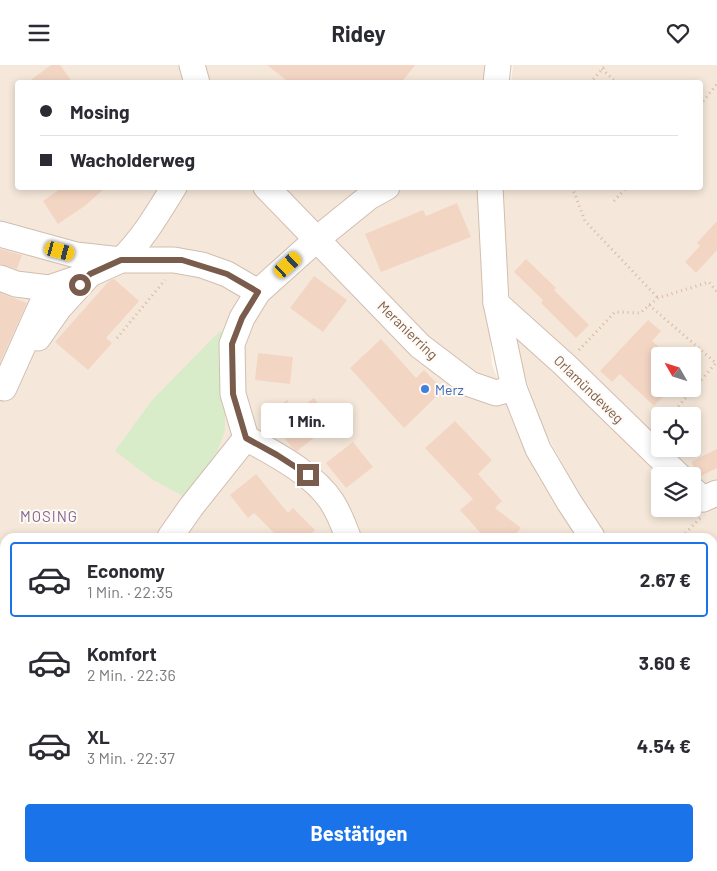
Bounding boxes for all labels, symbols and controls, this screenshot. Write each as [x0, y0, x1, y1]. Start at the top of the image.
icon: menu [25, 19, 53, 47]
icon: heart [664, 19, 692, 47]
text: Ridey [331, 20, 386, 46]
text: Mosing [70, 100, 130, 123]
text: Wacholderweg [70, 148, 195, 171]
car [43, 240, 76, 262]
car [271, 249, 304, 281]
route start [69, 274, 91, 296]
street label: Meranierring [374, 297, 442, 363]
north arrow [651, 347, 701, 397]
map controls [651, 347, 701, 517]
street label: Orlamündeweg [551, 351, 627, 427]
place label: Merz [435, 381, 464, 398]
marker: Merz [419, 383, 431, 395]
callout: 1 Min. [262, 403, 354, 437]
button: locate [651, 407, 701, 457]
text: 1 Min. [288, 411, 326, 430]
route end [297, 464, 319, 486]
button: layers [651, 467, 701, 517]
district label: MOSING [20, 507, 78, 525]
icon: car [27, 557, 72, 602]
text: Economy [87, 559, 165, 582]
text: 2.67 € [640, 568, 691, 591]
text: 1 Min. · 22:35 [87, 582, 173, 601]
icon: car [27, 640, 72, 685]
text: Komfort [87, 642, 157, 665]
text: 3.60 € [639, 651, 691, 674]
text: 2 Min. · 22:36 [87, 665, 176, 684]
icon: car [27, 723, 72, 768]
text: XL [87, 725, 110, 748]
text: 4.54 € [637, 734, 691, 757]
text: 3 Min. · 22:37 [87, 748, 175, 767]
button: Bestätigen [25, 804, 693, 862]

